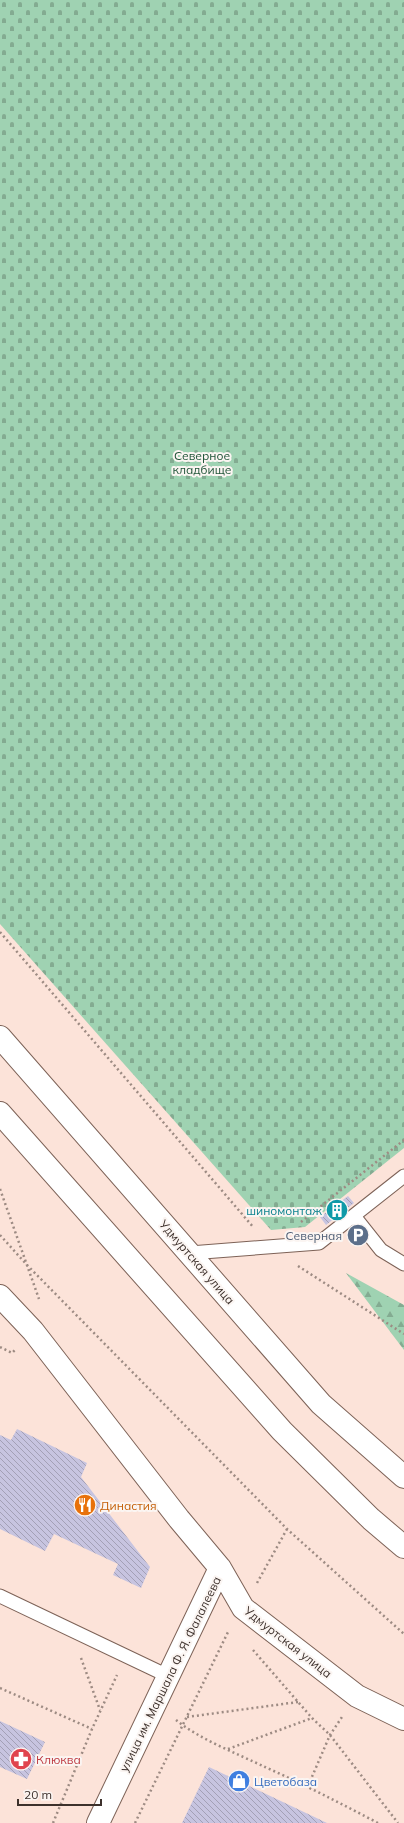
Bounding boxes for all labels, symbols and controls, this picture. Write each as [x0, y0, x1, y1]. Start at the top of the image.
park label: Северное кладбище [172, 448, 232, 477]
building icon: шиномонтаж [324, 1197, 350, 1223]
place label: шиномонтаж [246, 1203, 322, 1218]
street label: Удмуртская улица [156, 1216, 238, 1307]
parking icon: Северная [345, 1222, 371, 1248]
place label: Северная [286, 1228, 342, 1243]
restaurant icon: Династия [72, 1492, 98, 1518]
place label: Династия [100, 1498, 157, 1513]
street label: улица им. Маршала Ф. Я. Фалалеева [116, 1574, 224, 1774]
street label: Удмуртская улица [240, 1603, 335, 1681]
pharmacy icon: Клюква [8, 1746, 34, 1772]
place label: Клюква [36, 1752, 81, 1767]
shop icon: Цветобаза [226, 1768, 252, 1794]
place label: Цветобаза [254, 1774, 317, 1789]
scale bar [18, 1781, 101, 1807]
text: 20 m [24, 1787, 52, 1802]

